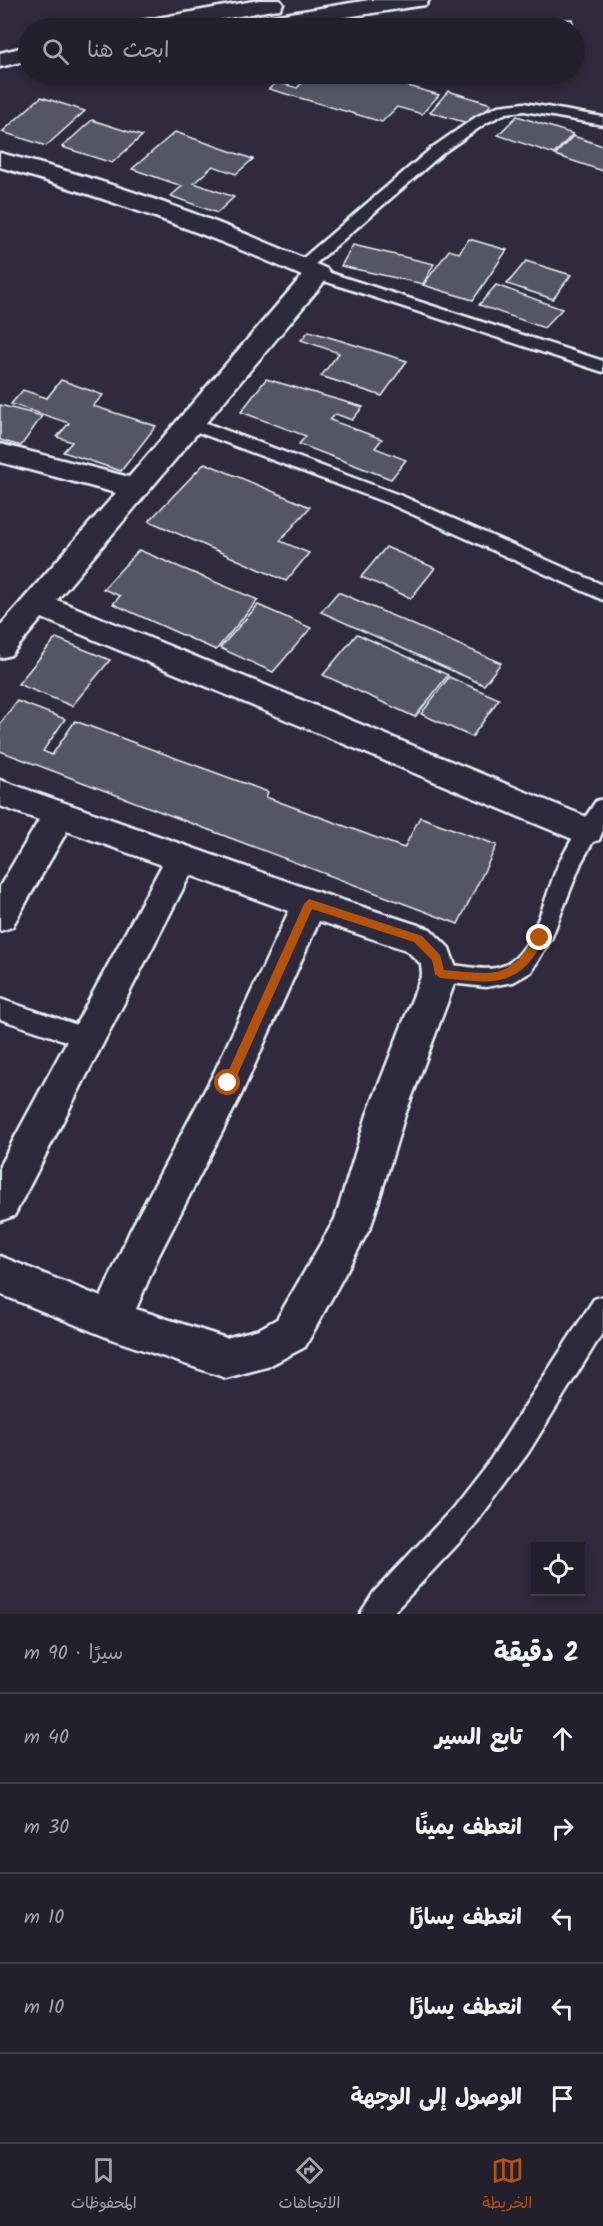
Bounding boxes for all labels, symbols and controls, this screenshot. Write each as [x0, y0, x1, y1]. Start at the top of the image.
search box [18, 18, 585, 84]
text: ابحث هنا [87, 34, 169, 69]
icon: search [39, 35, 72, 68]
route end [526, 924, 552, 950]
route start [214, 1069, 240, 1095]
map controls [531, 1542, 585, 1596]
button: locate [531, 1542, 585, 1596]
text: 2 دقيقة [494, 1633, 579, 1675]
text: سيرًا · 90 m [24, 1638, 123, 1670]
text: تابع السير [435, 1721, 522, 1756]
text: 40 m [24, 1722, 69, 1754]
icon: ahead [546, 1722, 579, 1755]
text: انعطف يمينًا [415, 1811, 522, 1846]
text: 30 m [24, 1812, 69, 1844]
icon: right [546, 1812, 579, 1845]
text: انعطف يسارًا [410, 1901, 522, 1936]
text: 10 m [24, 1902, 64, 1934]
icon: left [546, 1902, 579, 1935]
text: انعطف يسارًا [410, 1991, 522, 2026]
text: 10 m [24, 1992, 64, 2024]
icon: left [546, 1992, 579, 2025]
text: الوصول إلى الوجهة [350, 2081, 522, 2116]
icon: arrive [546, 2082, 579, 2115]
tab: المحفوظات [71, 2154, 137, 2217]
tab: الاتجاهات [279, 2154, 340, 2217]
tab: الخريطة [482, 2154, 532, 2217]

